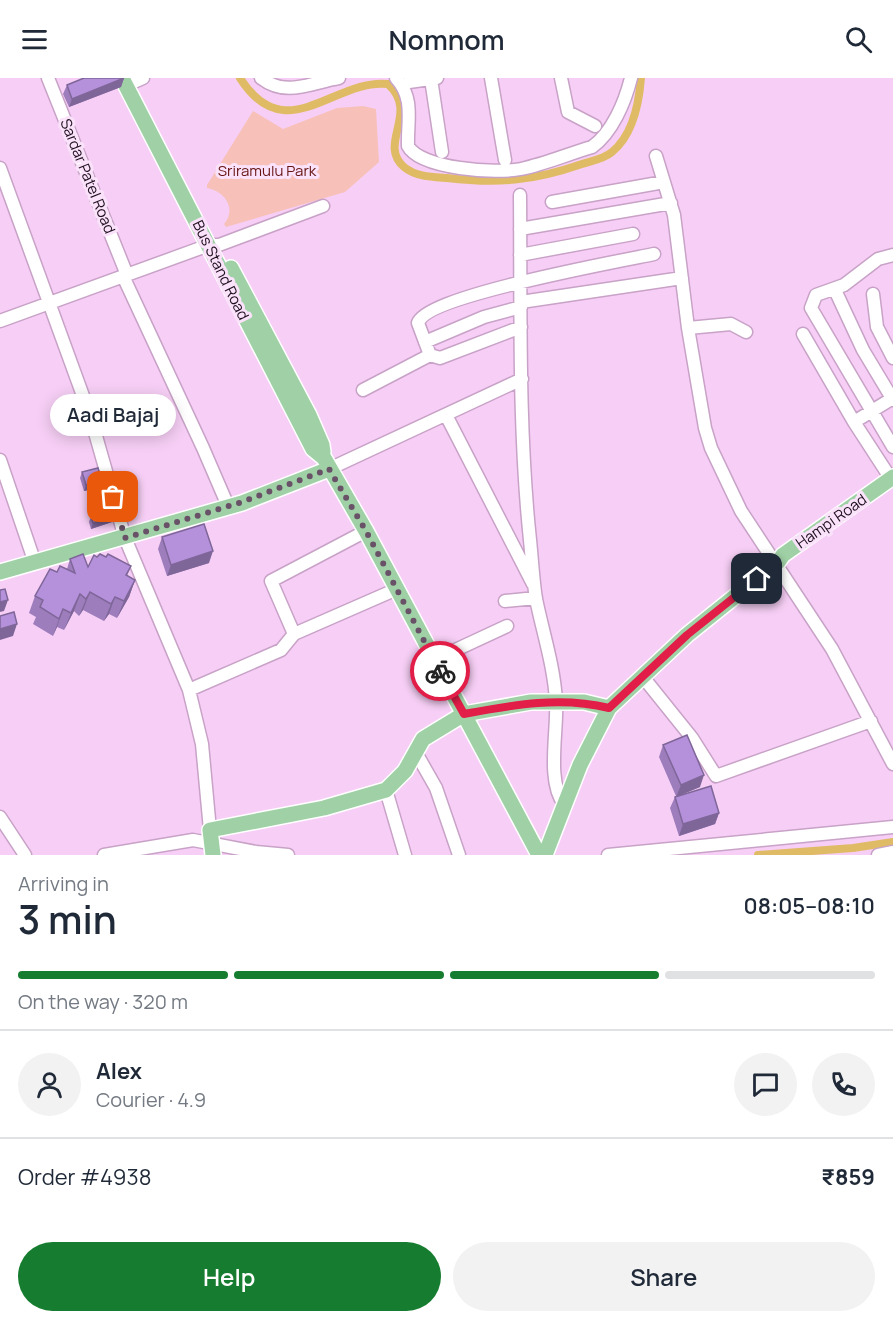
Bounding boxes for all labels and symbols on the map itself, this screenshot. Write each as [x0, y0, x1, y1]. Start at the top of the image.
street label: Sardar Patel Road [55, 115, 121, 237]
park label: Sriramulu Park [218, 160, 317, 181]
street label: Bus Stand Road [188, 216, 254, 324]
callout: Aadi Bajaj [50, 395, 176, 437]
pin [87, 471, 138, 522]
street label: Hampi Road [791, 489, 871, 553]
pin [731, 553, 782, 604]
courier [410, 641, 470, 701]

